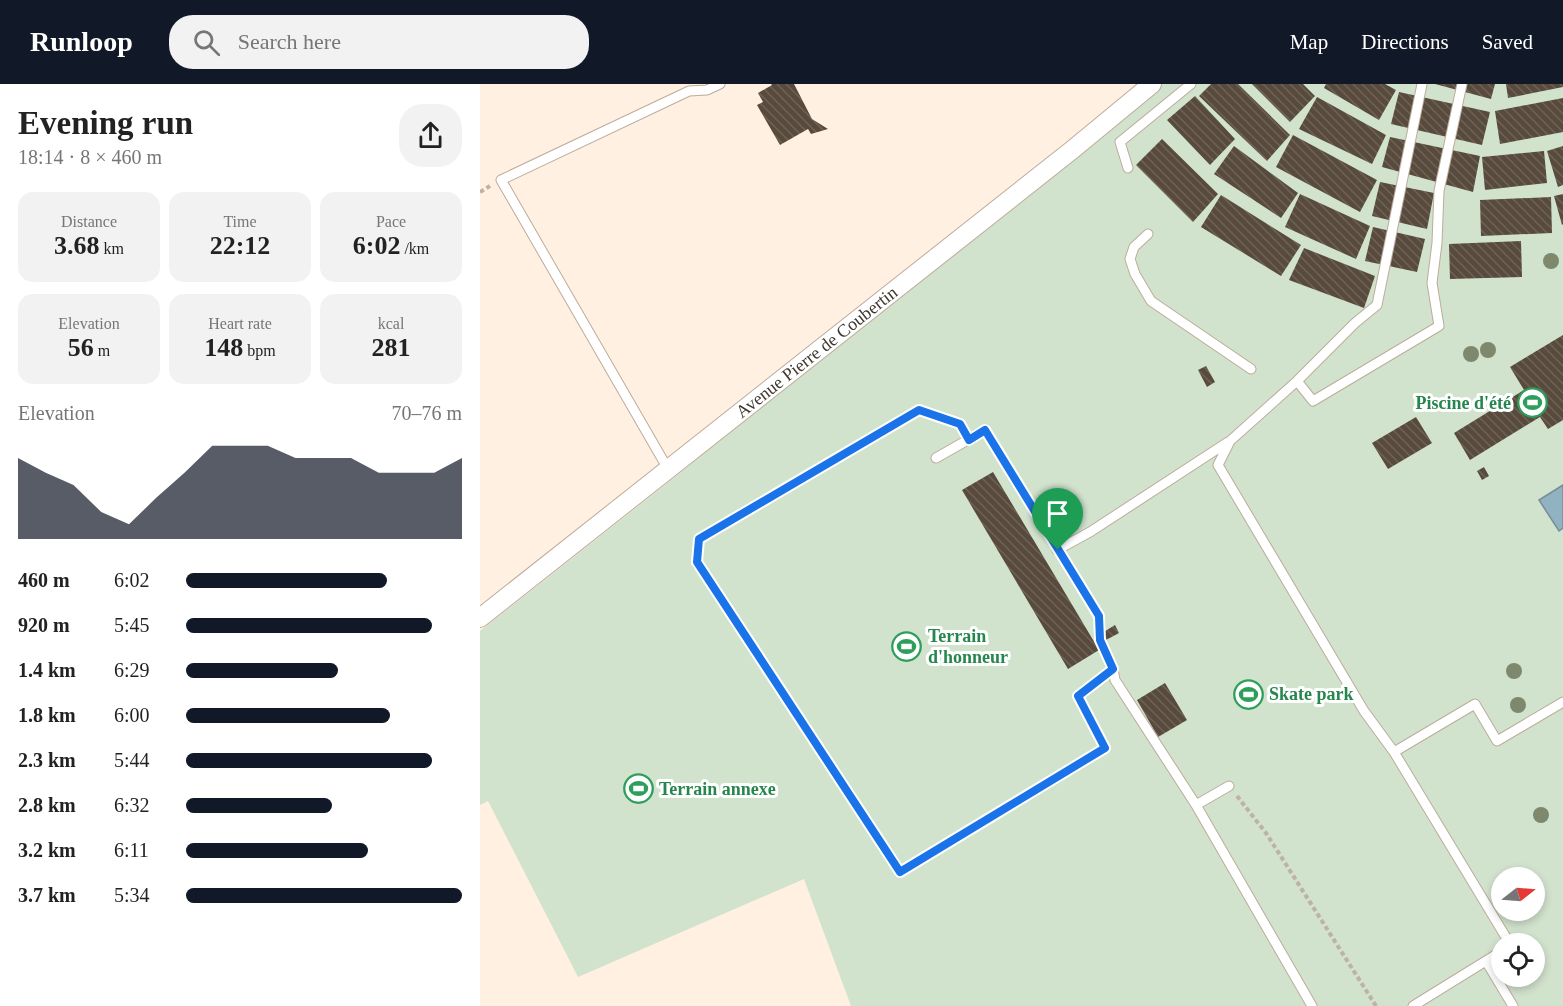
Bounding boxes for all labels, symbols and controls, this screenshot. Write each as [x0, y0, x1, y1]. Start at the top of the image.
search box [169, 15, 589, 69]
text: Runloop [30, 26, 133, 57]
icon: search [190, 26, 223, 59]
text: Search here [238, 29, 341, 54]
text: Map [1290, 30, 1328, 54]
text: Directions [1361, 30, 1449, 54]
text: Saved [1482, 30, 1533, 54]
button: share [399, 104, 462, 167]
text: Evening run [18, 105, 193, 141]
text: 18:14 · 8 × 460 m [18, 146, 162, 168]
text: Distance [61, 213, 117, 230]
text: Time [223, 213, 257, 230]
text: Pace [376, 213, 406, 230]
text: 3.68 [54, 231, 100, 260]
text: 22:12 [210, 231, 270, 260]
text: 6:02 [353, 231, 400, 260]
text: km [100, 240, 124, 257]
text: /km [400, 240, 429, 257]
street label: Avenue Pierre de Coubertin [732, 282, 901, 422]
text: Elevation [58, 315, 120, 332]
text: Heart rate [208, 315, 272, 332]
text: kcal [378, 315, 404, 332]
text: 56 [68, 333, 94, 362]
text: 148 [204, 333, 243, 362]
text: 281 [372, 333, 411, 362]
text: m [94, 342, 110, 359]
text: bpm [243, 342, 276, 359]
sports icon: Piscine d'été [1516, 387, 1548, 419]
place label: Piscine d'été [1416, 393, 1511, 413]
text: Elevation [18, 402, 95, 424]
text: 70–76 m [391, 402, 462, 424]
pin [1032, 488, 1083, 550]
icon: arrive [1041, 497, 1074, 530]
text: 460 m [18, 569, 70, 591]
text: 6:02 [114, 569, 150, 591]
text: 920 m [18, 614, 70, 636]
text: 5:45 [114, 614, 150, 636]
place label: Terrain d'honneur [928, 626, 1008, 667]
sports icon: Terrain d'honneur [891, 630, 923, 662]
text: 1.4 km [18, 659, 76, 681]
text: 6:29 [114, 659, 150, 681]
sports icon: Skate park [1232, 678, 1264, 710]
place label: Skate park [1269, 684, 1354, 704]
text: 1.8 km [18, 704, 76, 726]
text: 6:00 [114, 704, 150, 726]
text: 2.3 km [18, 749, 76, 771]
text: 5:44 [114, 749, 150, 771]
sports icon: Terrain annexe [622, 773, 654, 805]
place label: Terrain annexe [659, 779, 776, 799]
text: 2.8 km [18, 794, 76, 816]
text: 6:32 [114, 794, 150, 816]
text: 3.2 km [18, 839, 76, 861]
text: 6:11 [114, 839, 149, 861]
north arrow [1491, 867, 1545, 921]
map controls [1491, 867, 1545, 987]
text: 3.7 km [18, 884, 76, 906]
text: 5:34 [114, 884, 150, 906]
button: locate [1491, 933, 1545, 987]

